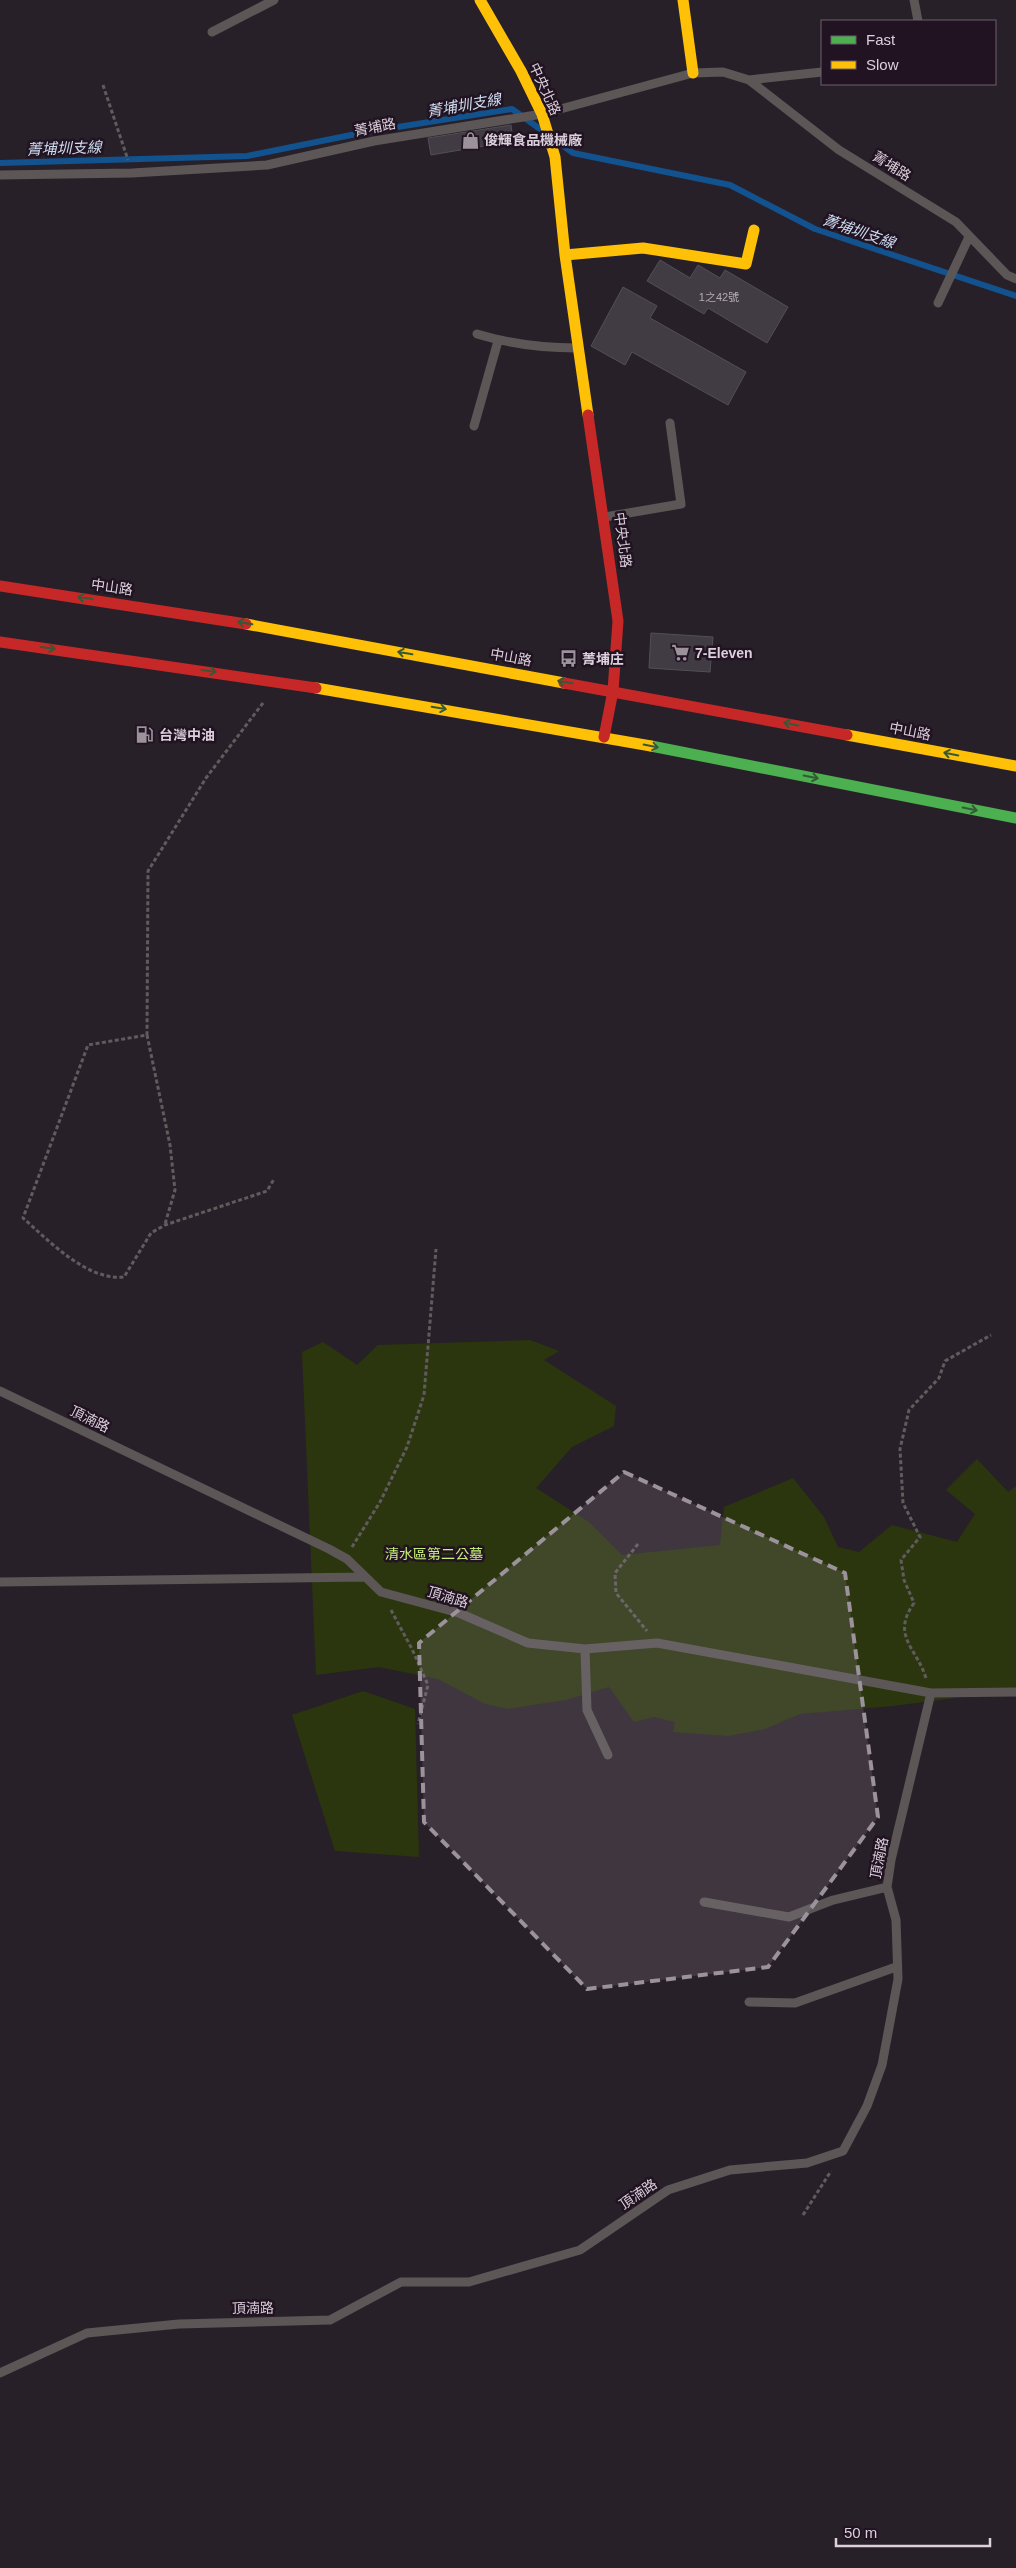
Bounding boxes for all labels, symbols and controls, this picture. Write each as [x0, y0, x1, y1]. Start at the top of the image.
legend [821, 20, 996, 85]
text: Fast [866, 31, 896, 48]
text: Slow [866, 56, 899, 73]
street label: 中央北路 [526, 60, 564, 118]
water label: 菁埔圳支線 [426, 90, 504, 120]
street label: 菁埔路 [353, 115, 397, 139]
shop icon: 俊輝食品機械廠 [460, 130, 480, 150]
place label: 俊輝食品機械廠 [484, 132, 582, 148]
water label: 菁埔圳支線 [26, 138, 104, 158]
street label: 菁埔路 [870, 148, 914, 184]
water label: 菁埔圳支線 [821, 211, 899, 252]
house number: 1之42號 [699, 291, 739, 303]
street label: 中央北路 [612, 511, 634, 569]
street label: 中山路 [90, 576, 134, 598]
one-way arrow [77, 593, 93, 603]
one-way arrow [237, 618, 253, 628]
supermarket icon: 7-Eleven [671, 643, 691, 663]
one-way arrow [40, 644, 56, 654]
street label: 中山路 [489, 645, 533, 669]
place label: 7-Eleven [695, 645, 753, 661]
one-way arrow [397, 647, 413, 657]
bus stop icon: 菁埔庄 [558, 649, 578, 669]
place label: 菁埔庄 [582, 651, 624, 667]
one-way arrow [201, 667, 217, 677]
one-way arrow [557, 676, 573, 686]
one-way arrow [430, 704, 446, 714]
one-way arrow [784, 719, 800, 728]
street label: 中山路 [888, 719, 932, 743]
fuel station icon: 台灣中油 [135, 725, 155, 745]
place label: 台灣中油 [159, 727, 215, 743]
one-way arrow [643, 742, 659, 751]
one-way arrow [943, 749, 959, 758]
one-way arrow [802, 773, 818, 783]
one-way arrow [962, 804, 978, 814]
street label: 頂湳路 [68, 1403, 112, 1435]
park label: 清水區第二公墓 [385, 1546, 483, 1562]
street label: 頂湳路 [426, 1583, 470, 1611]
street label: 頂湳路 [867, 1836, 891, 1880]
street label: 頂湳路 [616, 2176, 660, 2212]
street label: 頂湳路 [232, 2300, 274, 2316]
scale bar [836, 2516, 990, 2548]
text: 50 m [844, 2524, 877, 2541]

